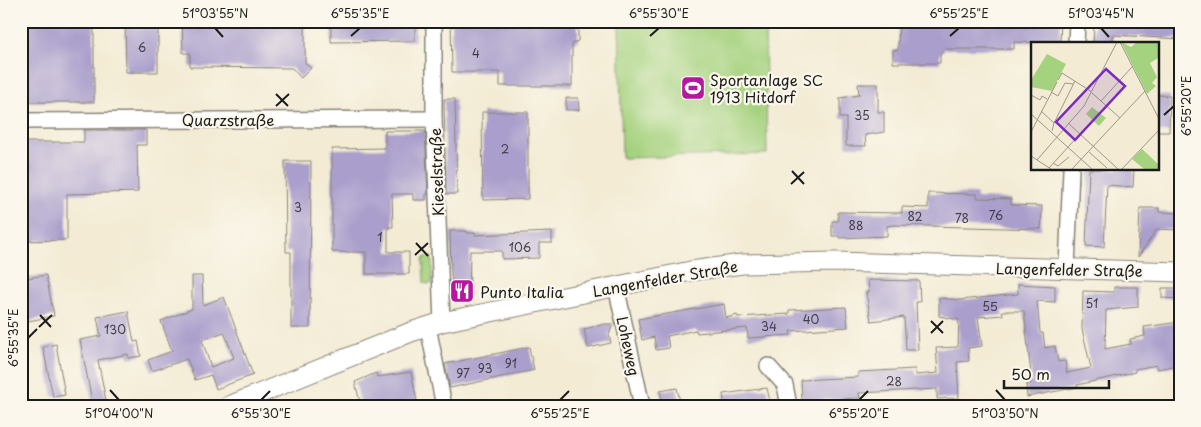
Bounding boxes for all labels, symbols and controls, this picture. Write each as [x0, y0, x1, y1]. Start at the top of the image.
text: 51°03'55"N [182, 4, 248, 22]
text: 6°55'35"E [330, 4, 390, 22]
text: 6°55'30"E [629, 4, 689, 22]
text: 6°55'25"E [929, 4, 989, 22]
text: 51°03'45"N [1068, 4, 1134, 22]
house number: 6 [138, 38, 146, 56]
inset map [1031, 42, 1158, 170]
house number: 4 [472, 44, 480, 62]
place label: Sportanlage SC 1913 Hitdorf [710, 68, 823, 108]
sports icon: Sportanlage SC 1913 Hitdorf [680, 75, 706, 101]
text: 6°55'20"E [1177, 76, 1195, 136]
house number: 35 [854, 106, 870, 124]
street label: Quarzstraße [182, 108, 274, 131]
street label: Kieselstraße [423, 128, 449, 216]
house number: 2 [501, 140, 509, 158]
house number: 3 [294, 198, 302, 216]
house number: 76 [989, 206, 1003, 224]
house number: 82 [908, 207, 923, 225]
house number: 78 [955, 209, 969, 227]
house number: 88 [849, 216, 863, 234]
house number: 1 [377, 228, 383, 246]
house number: 106 [509, 238, 531, 256]
street label: Langenfelder Straße [591, 254, 739, 302]
street label: Langenfelder Straße [995, 256, 1143, 282]
restaurant icon: Punto Italia [449, 278, 475, 304]
place label: Punto Italia [480, 280, 565, 303]
house number: 51 [1086, 294, 1098, 312]
house number: 55 [982, 297, 998, 315]
text: 6°55'35"E [4, 308, 22, 368]
house number: 40 [803, 310, 820, 328]
street label: Loheweg [611, 314, 647, 378]
house number: 34 [761, 317, 777, 335]
house number: 130 [104, 320, 126, 338]
house number: 91 [505, 354, 517, 372]
scale bar [1004, 357, 1108, 389]
house number: 93 [478, 359, 492, 377]
text: 50 m [1011, 362, 1050, 385]
house number: 97 [456, 364, 470, 382]
house number: 28 [886, 372, 902, 390]
text: 51°04'00"N [85, 404, 153, 422]
text: 6°55'30"E [231, 404, 291, 422]
text: 6°55'25"E [530, 404, 590, 422]
text: 6°55'20"E [829, 404, 889, 422]
text: 51°03'50"N [971, 404, 1039, 422]

